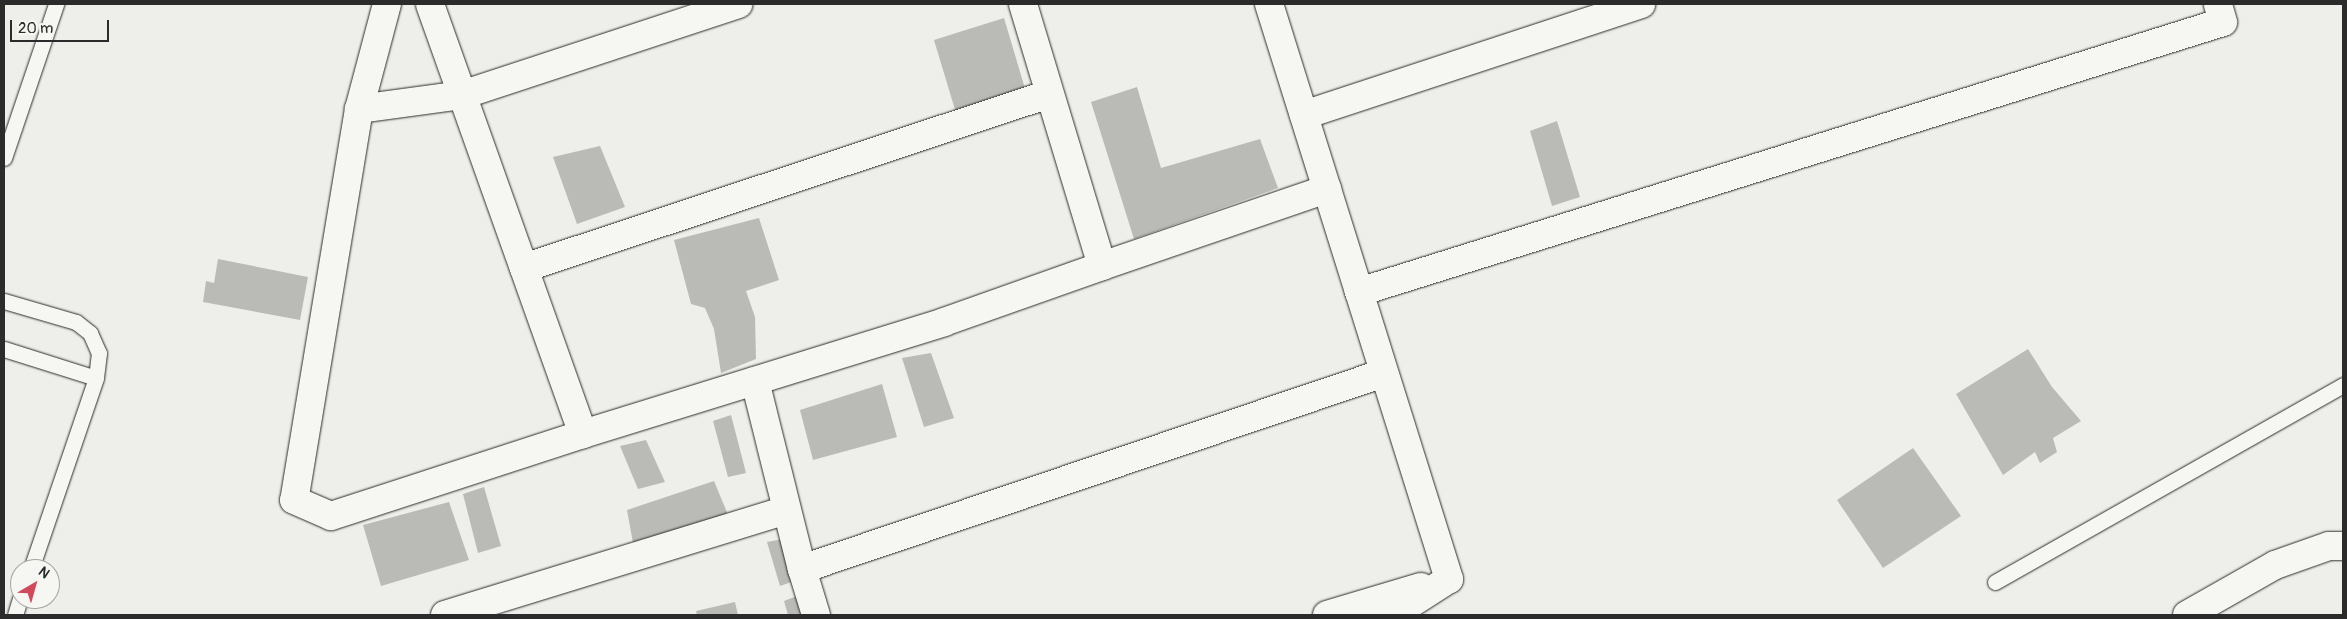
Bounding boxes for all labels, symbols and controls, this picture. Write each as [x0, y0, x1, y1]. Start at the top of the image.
scale bar [12, 10, 111, 42]
text: 20 m [18, 19, 53, 38]
north arrow [10, 559, 60, 609]
text: N [35, 563, 53, 582]

